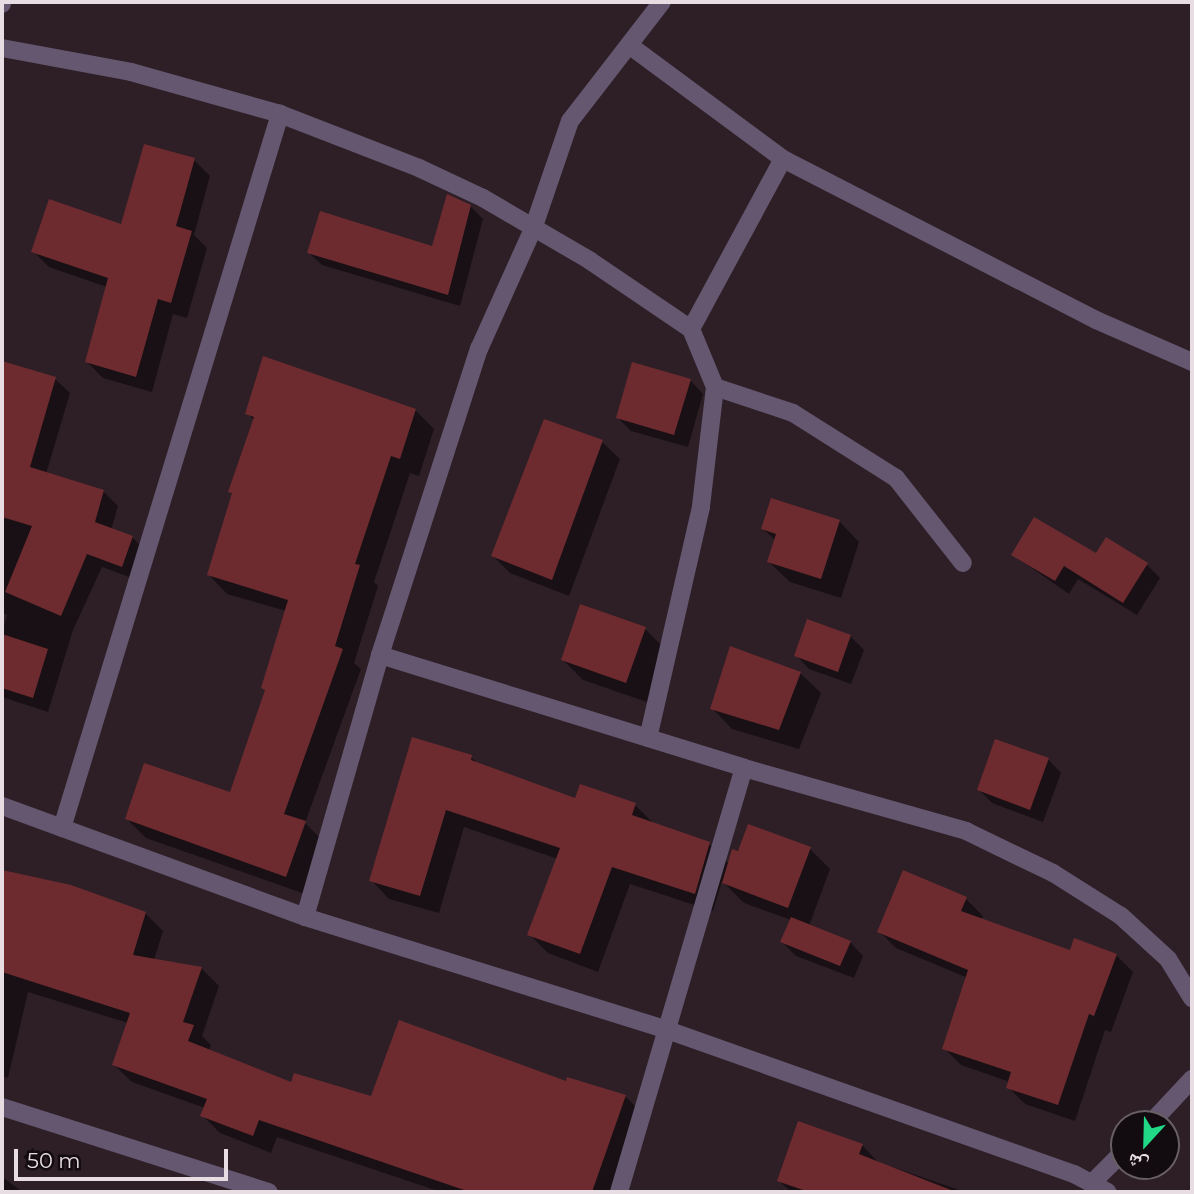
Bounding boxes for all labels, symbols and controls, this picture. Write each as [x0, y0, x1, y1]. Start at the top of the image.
north arrow [1110, 1110, 1180, 1180]
scale bar [18, 1134, 231, 1178]
text: 50 m [27, 1148, 81, 1173]
text: ش [1124, 1149, 1151, 1178]

